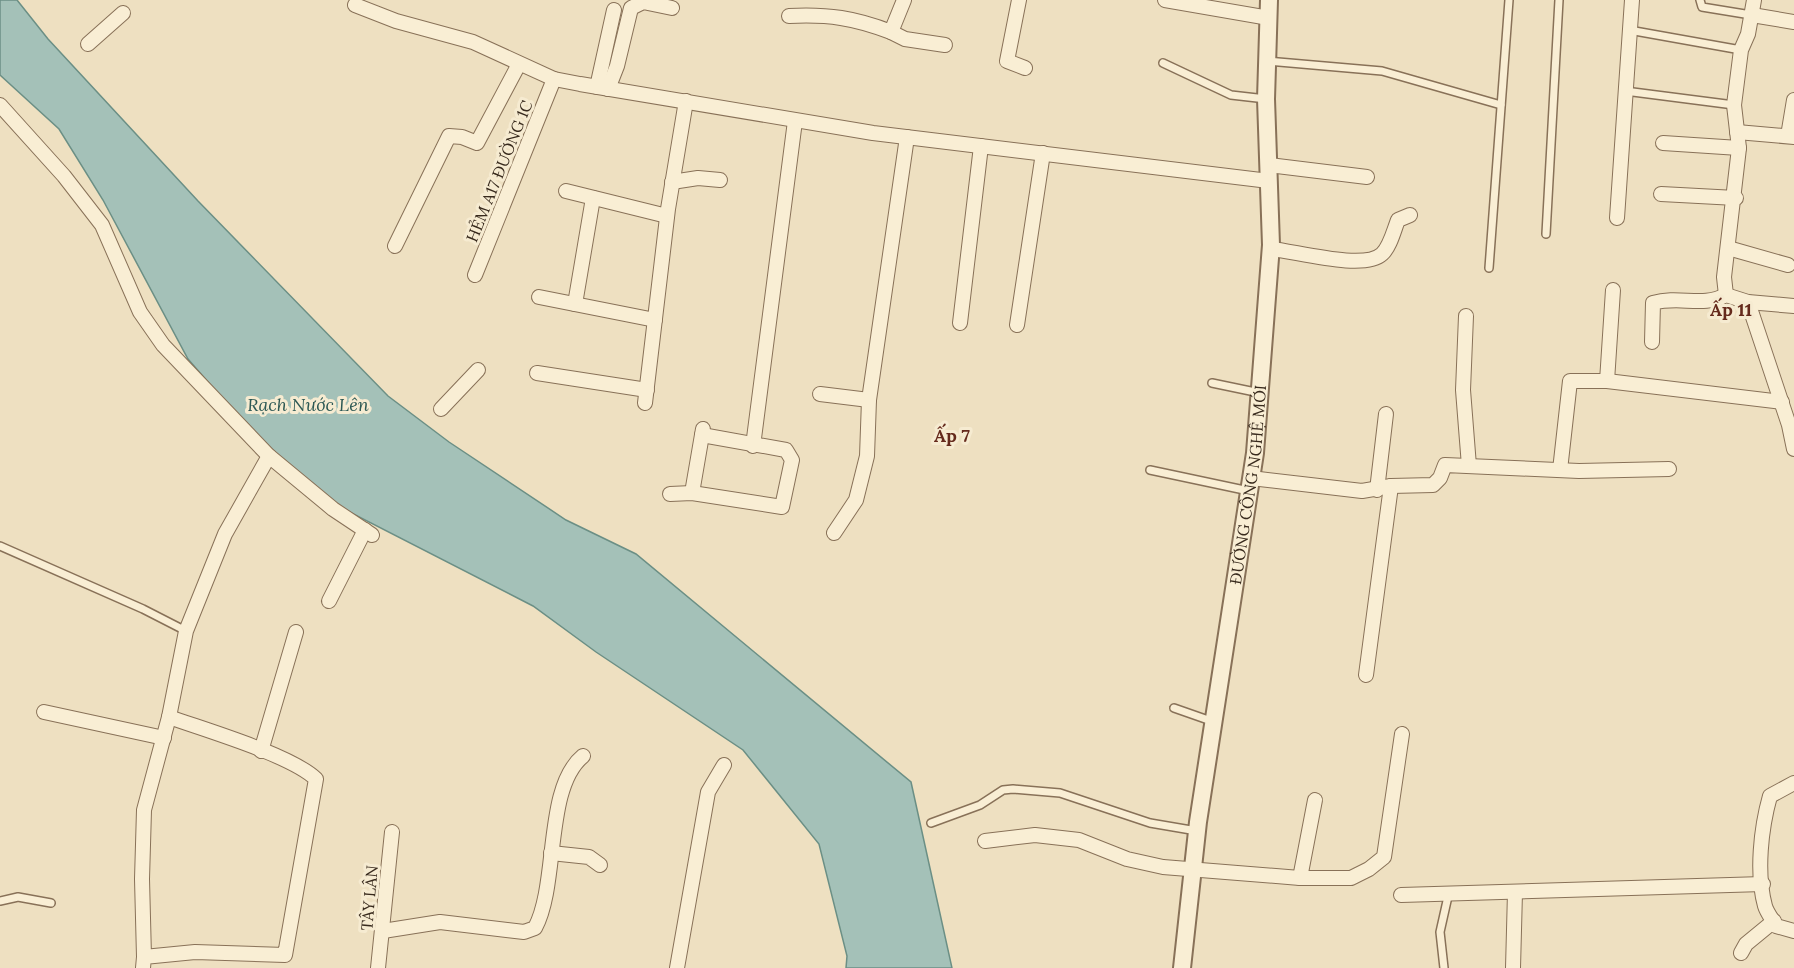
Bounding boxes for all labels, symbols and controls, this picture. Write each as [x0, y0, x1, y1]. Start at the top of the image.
street label: HẺM A17 ĐƯỜNG 1C [461, 97, 537, 245]
district label: Ấp 11 [1710, 297, 1752, 321]
street label: ĐƯỜNG CÔNG NGHỆ MỚI [1225, 384, 1270, 586]
water label: Rạch Nước Lên [247, 393, 369, 416]
district label: Ấp 7 [934, 423, 971, 447]
street label: TÂY LÂN [356, 865, 382, 931]

